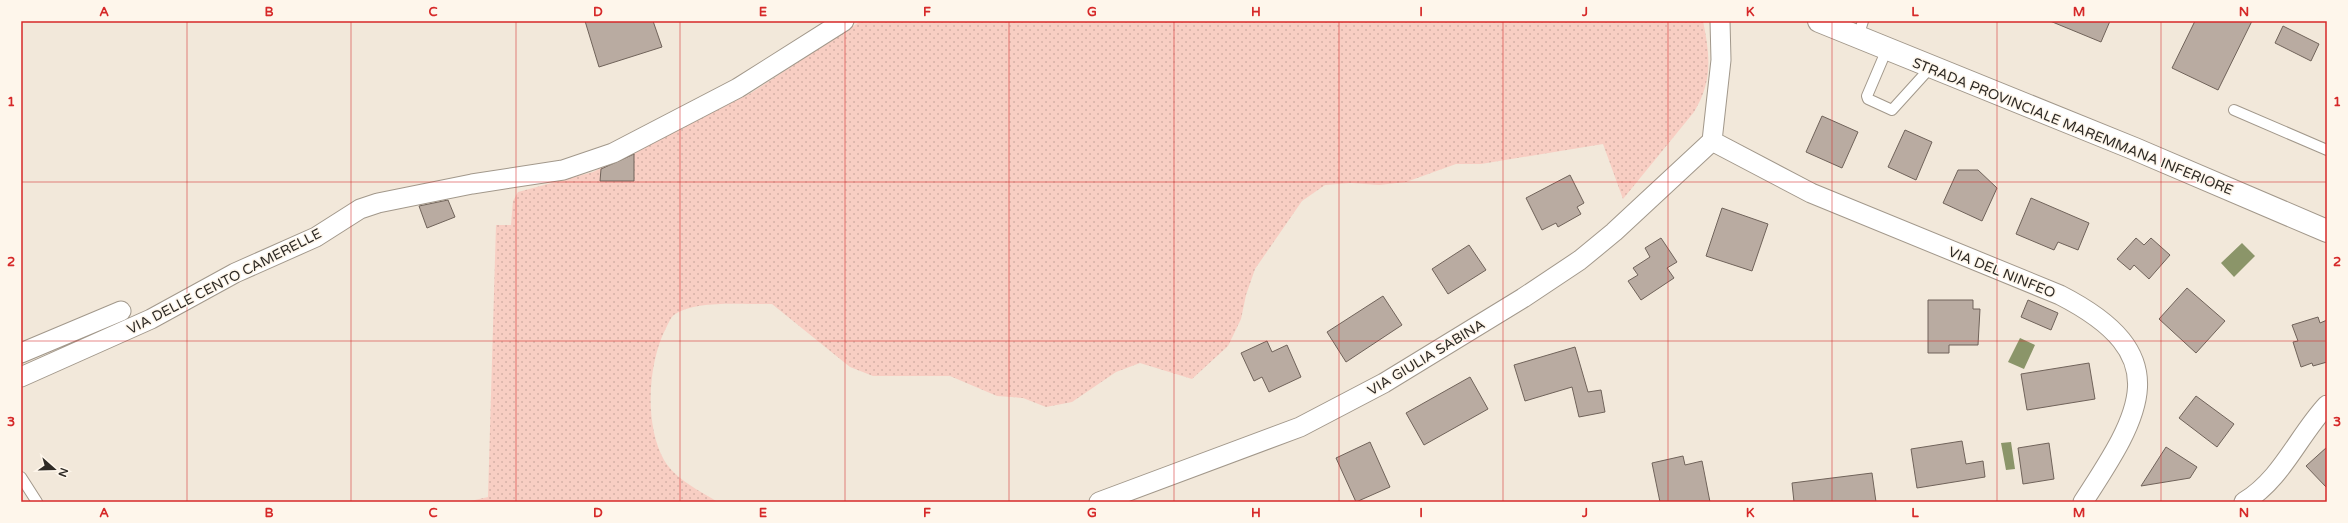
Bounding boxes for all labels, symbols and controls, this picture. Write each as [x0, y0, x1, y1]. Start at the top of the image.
text: A [99, 4, 109, 20]
text: B [264, 4, 274, 20]
text: C [428, 4, 438, 20]
text: D [593, 4, 603, 20]
text: E [759, 4, 767, 20]
text: F [923, 4, 931, 20]
text: G [1087, 4, 1097, 20]
text: H [1251, 4, 1261, 20]
text: I [1419, 4, 1423, 20]
text: J [1581, 4, 1588, 20]
text: K [1746, 4, 1755, 20]
text: L [1911, 4, 1919, 20]
text: M [2073, 4, 2085, 20]
text: N [2239, 4, 2249, 20]
street label: STRADA PROVINCIALE MAREMMANA INFERIORE [1910, 54, 2236, 199]
text: 1 [7, 94, 15, 110]
text: 1 [2333, 94, 2341, 110]
street label: VIA DELLE CENTO CAMERELLE [124, 225, 324, 338]
street label: VIA DEL NINFEO [1946, 243, 2058, 302]
text: 2 [7, 254, 15, 270]
text: 2 [2333, 254, 2341, 270]
street label: VIA GIULIA SABINA [1365, 316, 1488, 399]
text: 3 [7, 414, 15, 430]
text: 3 [2333, 414, 2341, 430]
north arrow [34, 449, 74, 489]
text: N [55, 466, 71, 479]
text: A [99, 505, 109, 521]
text: B [264, 505, 274, 521]
text: C [428, 505, 438, 521]
text: D [593, 505, 603, 521]
text: E [759, 505, 767, 521]
text: F [923, 505, 931, 521]
text: G [1087, 505, 1097, 521]
text: H [1251, 505, 1261, 521]
text: I [1419, 505, 1423, 521]
text: J [1581, 505, 1588, 521]
text: K [1746, 505, 1755, 521]
text: L [1911, 505, 1919, 521]
text: M [2073, 505, 2085, 521]
text: N [2239, 505, 2249, 521]

